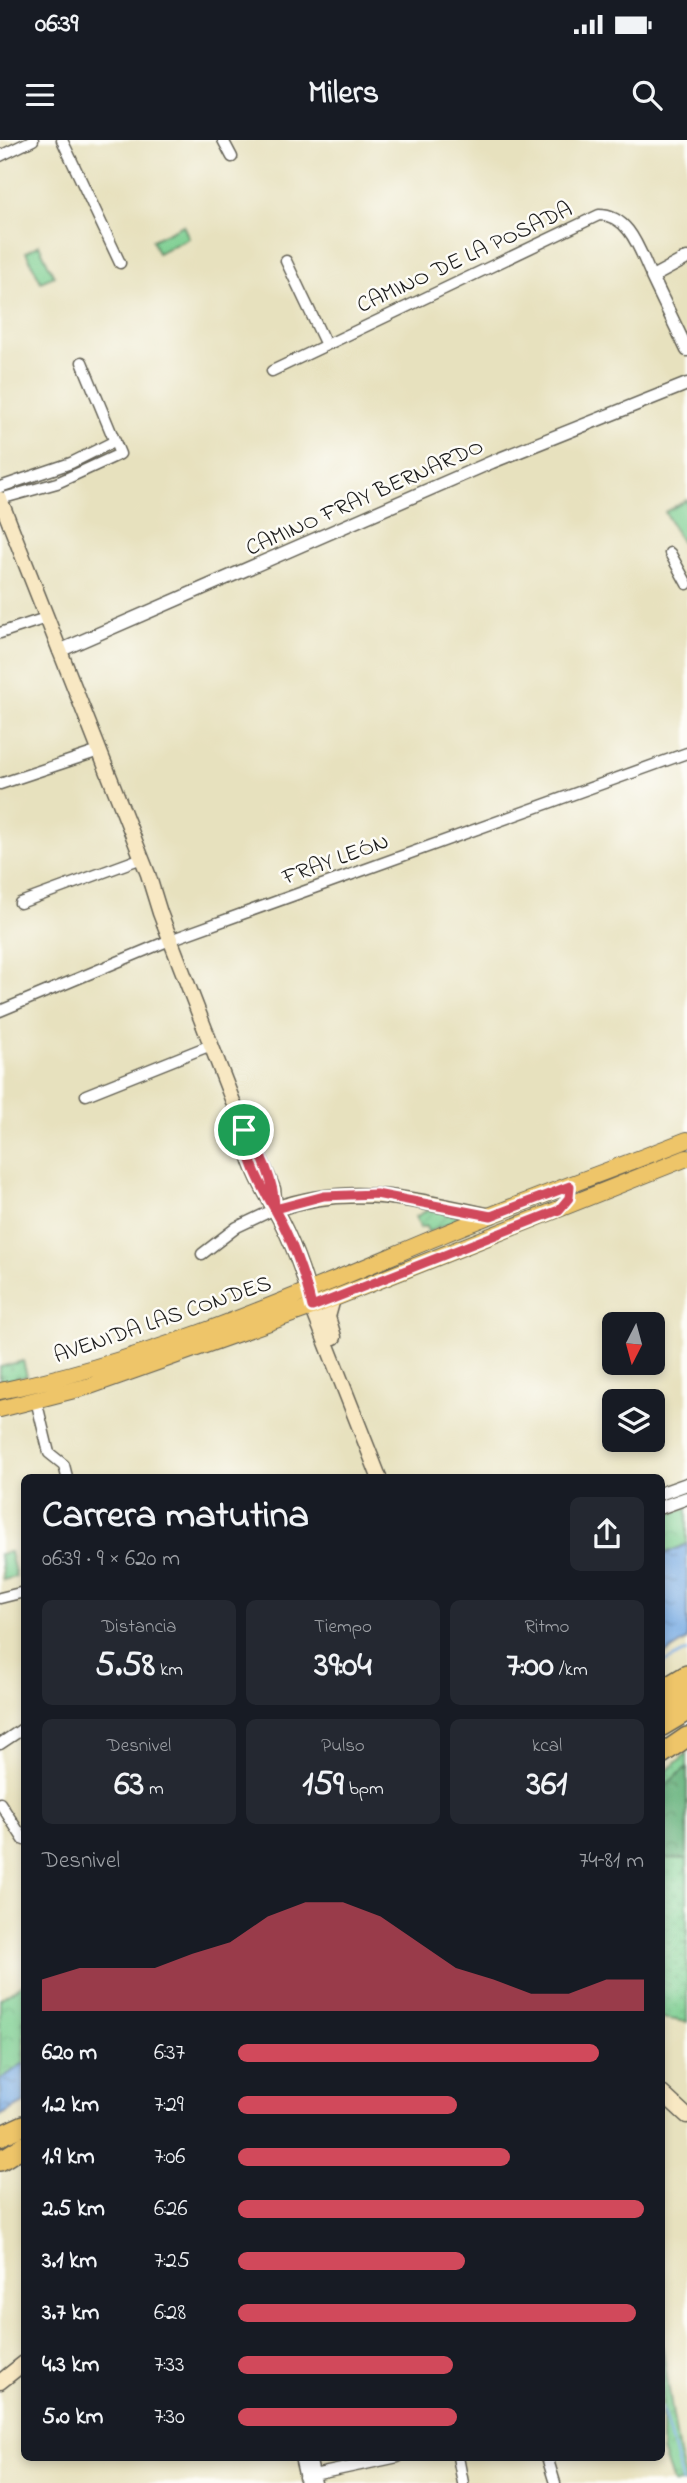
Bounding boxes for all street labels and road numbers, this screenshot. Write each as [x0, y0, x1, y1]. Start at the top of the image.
street label: CAMINO DE LA POSADA [352, 194, 578, 323]
street label: CAMINO FRAY BERNARDO [241, 431, 489, 566]
street label: FRAY LEÓN [277, 826, 394, 895]
street label: AVENIDA LAS CONDES [50, 1268, 276, 1373]

